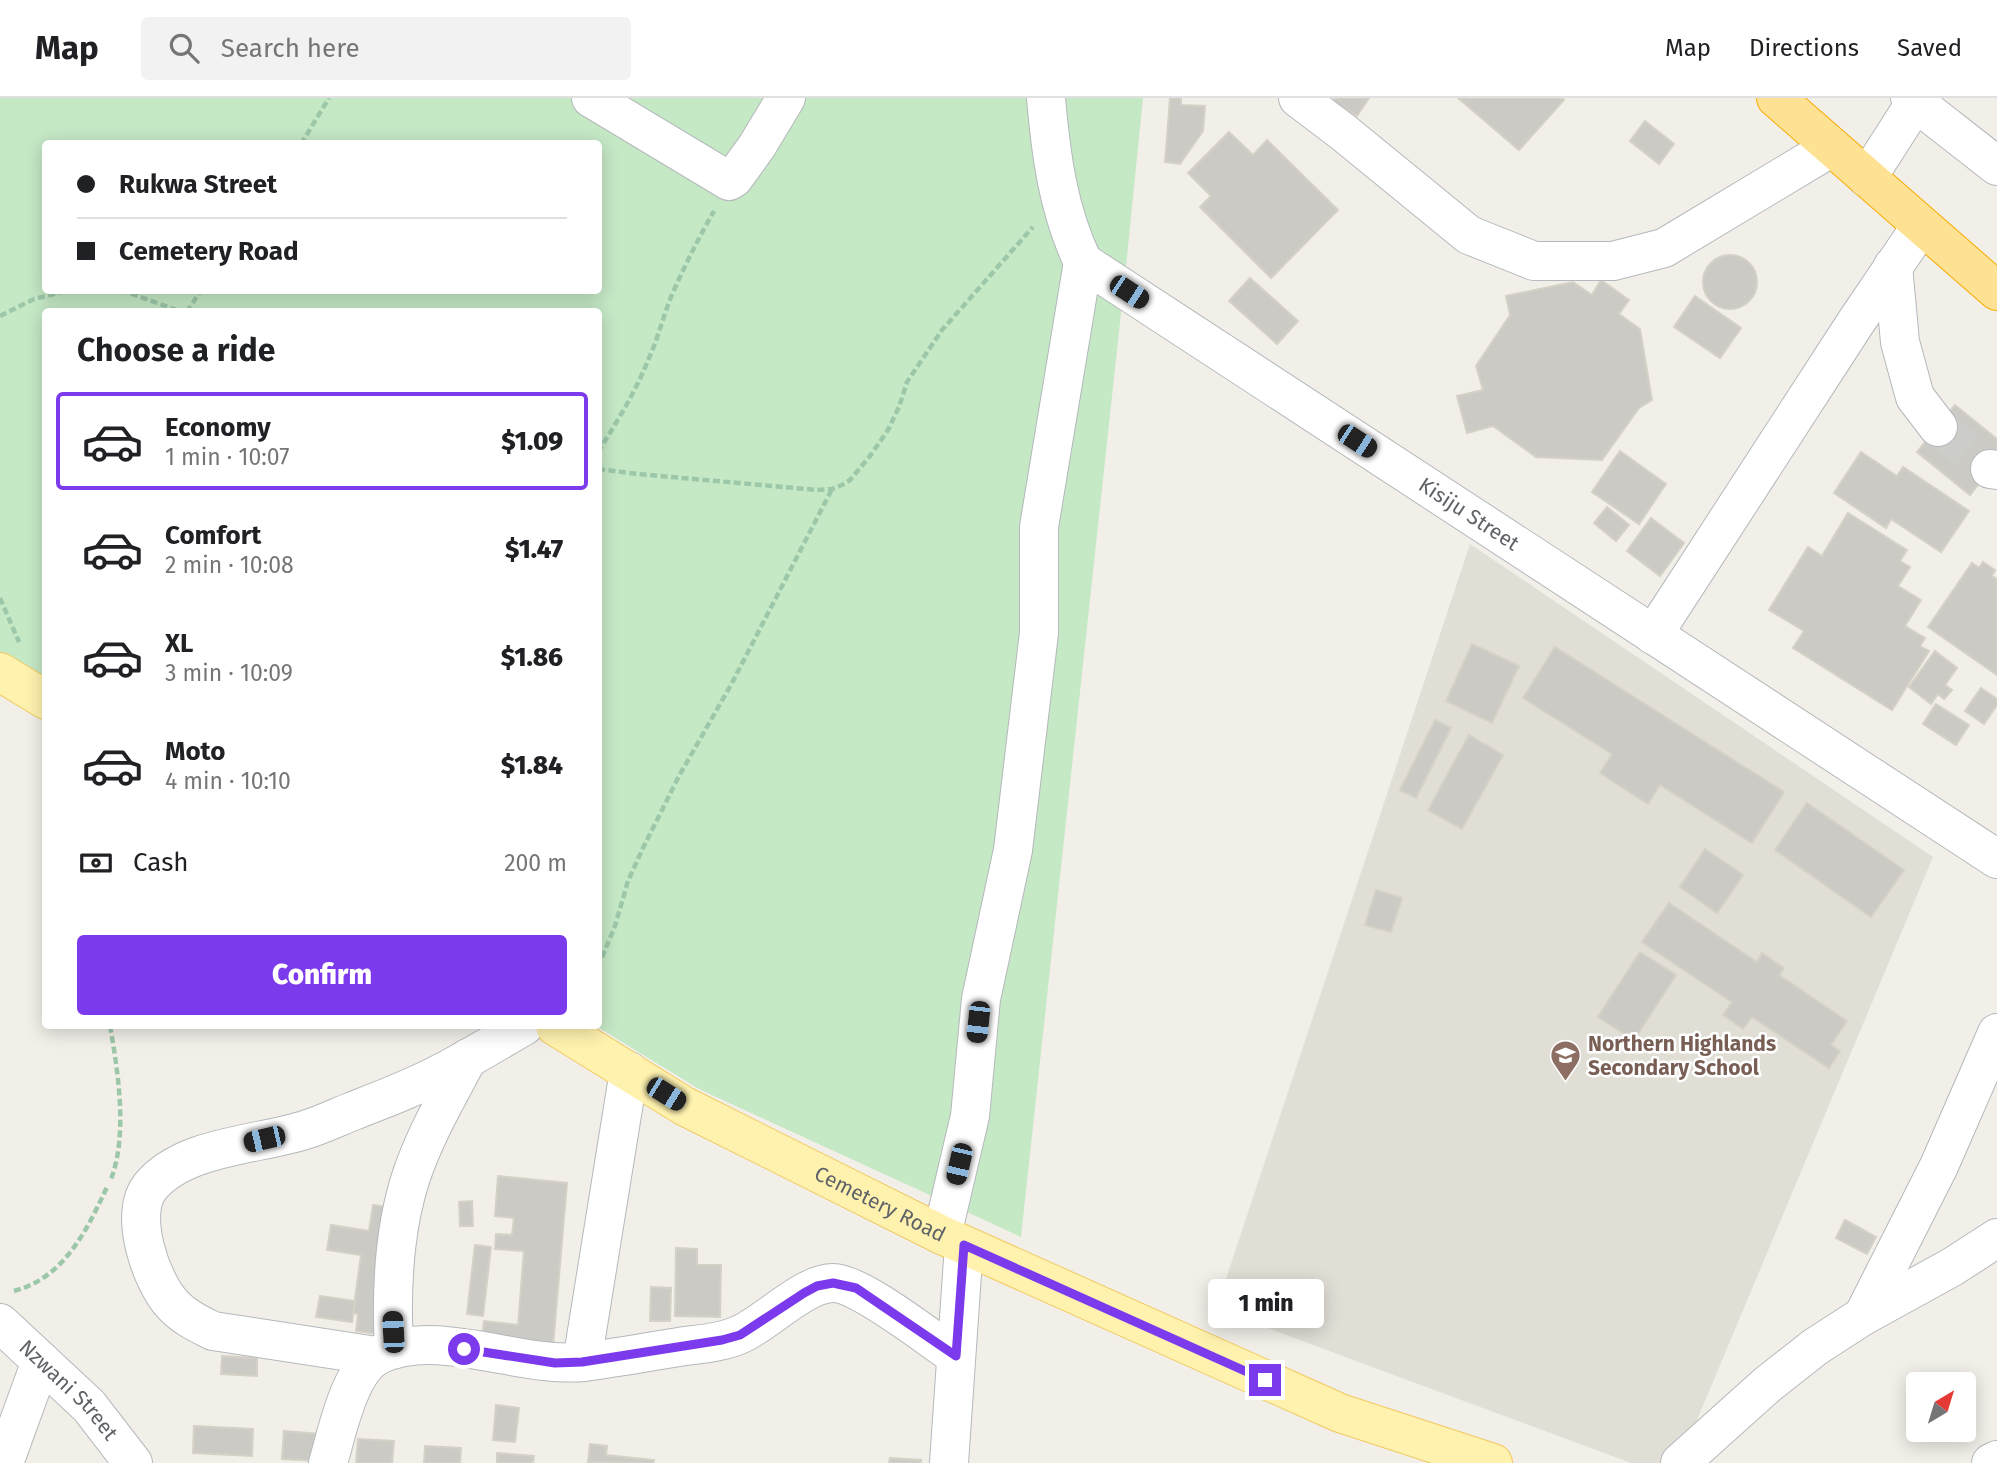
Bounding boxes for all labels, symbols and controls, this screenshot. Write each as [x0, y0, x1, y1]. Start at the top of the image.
search box [141, 17, 631, 80]
text: Map [35, 28, 99, 68]
icon: search [165, 29, 203, 67]
text: Search here [221, 33, 360, 64]
text: Map [1665, 34, 1711, 62]
text: Directions [1749, 34, 1859, 62]
text: Saved [1897, 34, 1962, 62]
text: Rukwa Street [119, 169, 277, 200]
text: Cemetery Road [119, 236, 299, 267]
car [1106, 272, 1153, 312]
text: Choose a ride [77, 331, 275, 369]
icon: car [81, 410, 144, 473]
text: Economy [165, 412, 271, 443]
car [1334, 421, 1381, 461]
text: $1.09 [501, 426, 563, 457]
text: 1 min · 10:07 [165, 443, 289, 471]
street label: Kisiju Street [1414, 472, 1524, 557]
icon: car [81, 518, 144, 581]
text: Comfort [165, 520, 261, 551]
text: $1.47 [505, 534, 563, 565]
text: 2 min · 10:08 [165, 551, 294, 579]
icon: car [81, 626, 144, 689]
text: XL [165, 628, 193, 659]
text: $1.86 [501, 642, 563, 673]
text: 3 min · 10:09 [165, 659, 293, 687]
icon: car [81, 734, 144, 797]
text: Moto [165, 736, 225, 767]
text: $1.84 [501, 750, 563, 781]
text: 4 min · 10:10 [165, 767, 291, 795]
icon: cash [77, 844, 115, 882]
text: Cash [133, 847, 189, 878]
text: 200 m [504, 849, 567, 877]
button: Confirm [77, 935, 567, 1015]
car [966, 1000, 991, 1044]
place label: Northern Highlands Secondary School [1588, 1031, 1776, 1081]
school or university icon: Northern Highlands Secondary School [1548, 1039, 1582, 1083]
car [643, 1074, 690, 1114]
car [242, 1124, 287, 1154]
car [945, 1141, 974, 1187]
street label: Cemetery Road [810, 1160, 950, 1248]
callout: 1 min [1207, 1278, 1323, 1328]
text: 1 min [1238, 1289, 1294, 1317]
car [382, 1310, 405, 1354]
route start [448, 1333, 480, 1365]
street label: Nzwani Street [14, 1334, 124, 1446]
route end [1249, 1364, 1281, 1396]
north arrow [1906, 1372, 1976, 1442]
map controls [1906, 1372, 1976, 1442]

